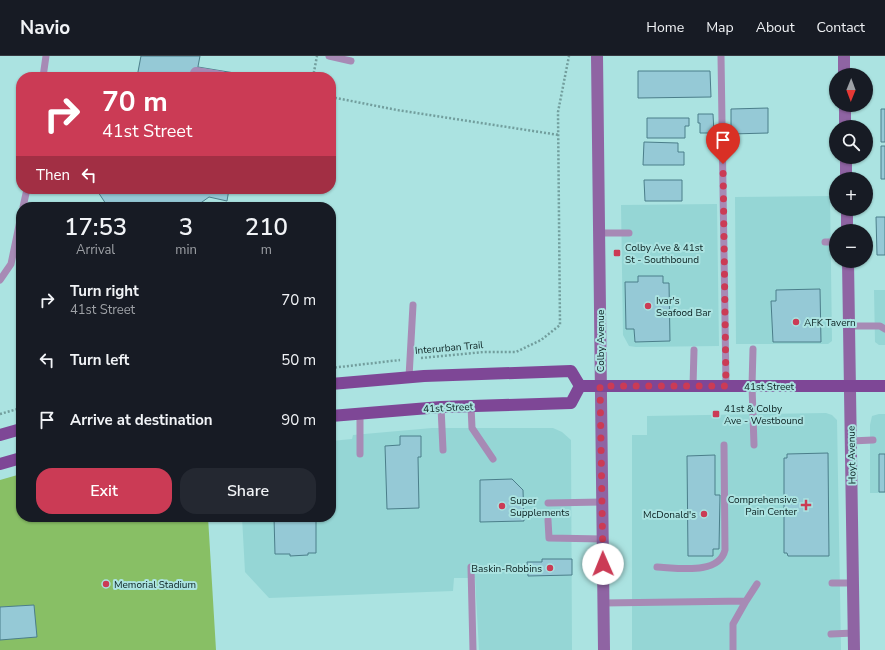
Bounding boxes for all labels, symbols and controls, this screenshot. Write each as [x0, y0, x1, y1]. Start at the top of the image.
text: Navio [20, 15, 70, 41]
text: Home [646, 18, 684, 37]
text: Map [706, 18, 734, 37]
text: About [756, 18, 795, 37]
text: Contact [817, 18, 865, 37]
north arrow [829, 68, 873, 112]
map controls [829, 68, 873, 268]
text: 70 m [102, 83, 168, 121]
icon: right [36, 88, 88, 140]
text: 41st Street [102, 119, 192, 143]
button: search [829, 120, 873, 164]
pin [706, 123, 740, 164]
icon: arrive [712, 129, 734, 151]
icon: left [78, 164, 100, 186]
text: Then [36, 165, 70, 185]
button: + [829, 172, 873, 216]
text: 17:53 [64, 211, 127, 243]
text: 3 [179, 211, 193, 243]
text: 210 [245, 211, 288, 243]
button: − [829, 224, 873, 268]
text: Arrival [76, 241, 115, 259]
text: min [175, 241, 197, 259]
text: m [261, 241, 272, 259]
place label: Colby Ave & 41st St - Southbound [625, 241, 704, 267]
marker: Colby Ave & 41st St - Southbound [612, 248, 622, 258]
text: Turn right [70, 281, 139, 301]
icon: right [36, 289, 58, 311]
text: 70 m [281, 290, 316, 310]
place label: Ivar's Seafood Bar [656, 294, 712, 320]
text: 41st Street [70, 301, 135, 319]
marker: Ivar's Seafood Bar [643, 301, 653, 311]
street label: Colby Avenue [594, 310, 608, 372]
place label: AFK Tavern [804, 316, 856, 330]
marker: AFK Tavern [791, 317, 801, 327]
street label: Interurban Trail [414, 338, 484, 358]
icon: left [36, 349, 58, 371]
text: Turn left [70, 350, 129, 370]
text: 50 m [281, 350, 316, 370]
street label: 41st Street [744, 380, 795, 394]
street label: 41st Street [423, 400, 474, 416]
place label: 41st & Colby Ave - Westbound [724, 402, 803, 428]
icon: arrive [36, 409, 58, 431]
marker: 41st & Colby Ave - Westbound [711, 409, 721, 419]
text: Arrive at destination [70, 410, 213, 430]
text: 90 m [281, 410, 316, 430]
street label: Hoyt Avenue [844, 426, 860, 484]
button: Exit [36, 468, 172, 514]
button: Share [180, 468, 316, 514]
place label: Comprehensive Pain Center [728, 493, 797, 519]
place label: Super Supplements [510, 494, 570, 520]
marker: Comprehensive Pain Center [800, 499, 812, 511]
marker: Super Supplements [497, 501, 507, 511]
place label: McDonald's [643, 508, 696, 522]
marker: McDonald's [699, 509, 709, 519]
position arrow [582, 543, 624, 585]
place label: Baskin-Robbins [471, 562, 542, 576]
marker: Baskin-Robbins [545, 563, 555, 573]
place label: Memorial Stadium [114, 578, 196, 592]
marker: Memorial Stadium [101, 579, 111, 589]

